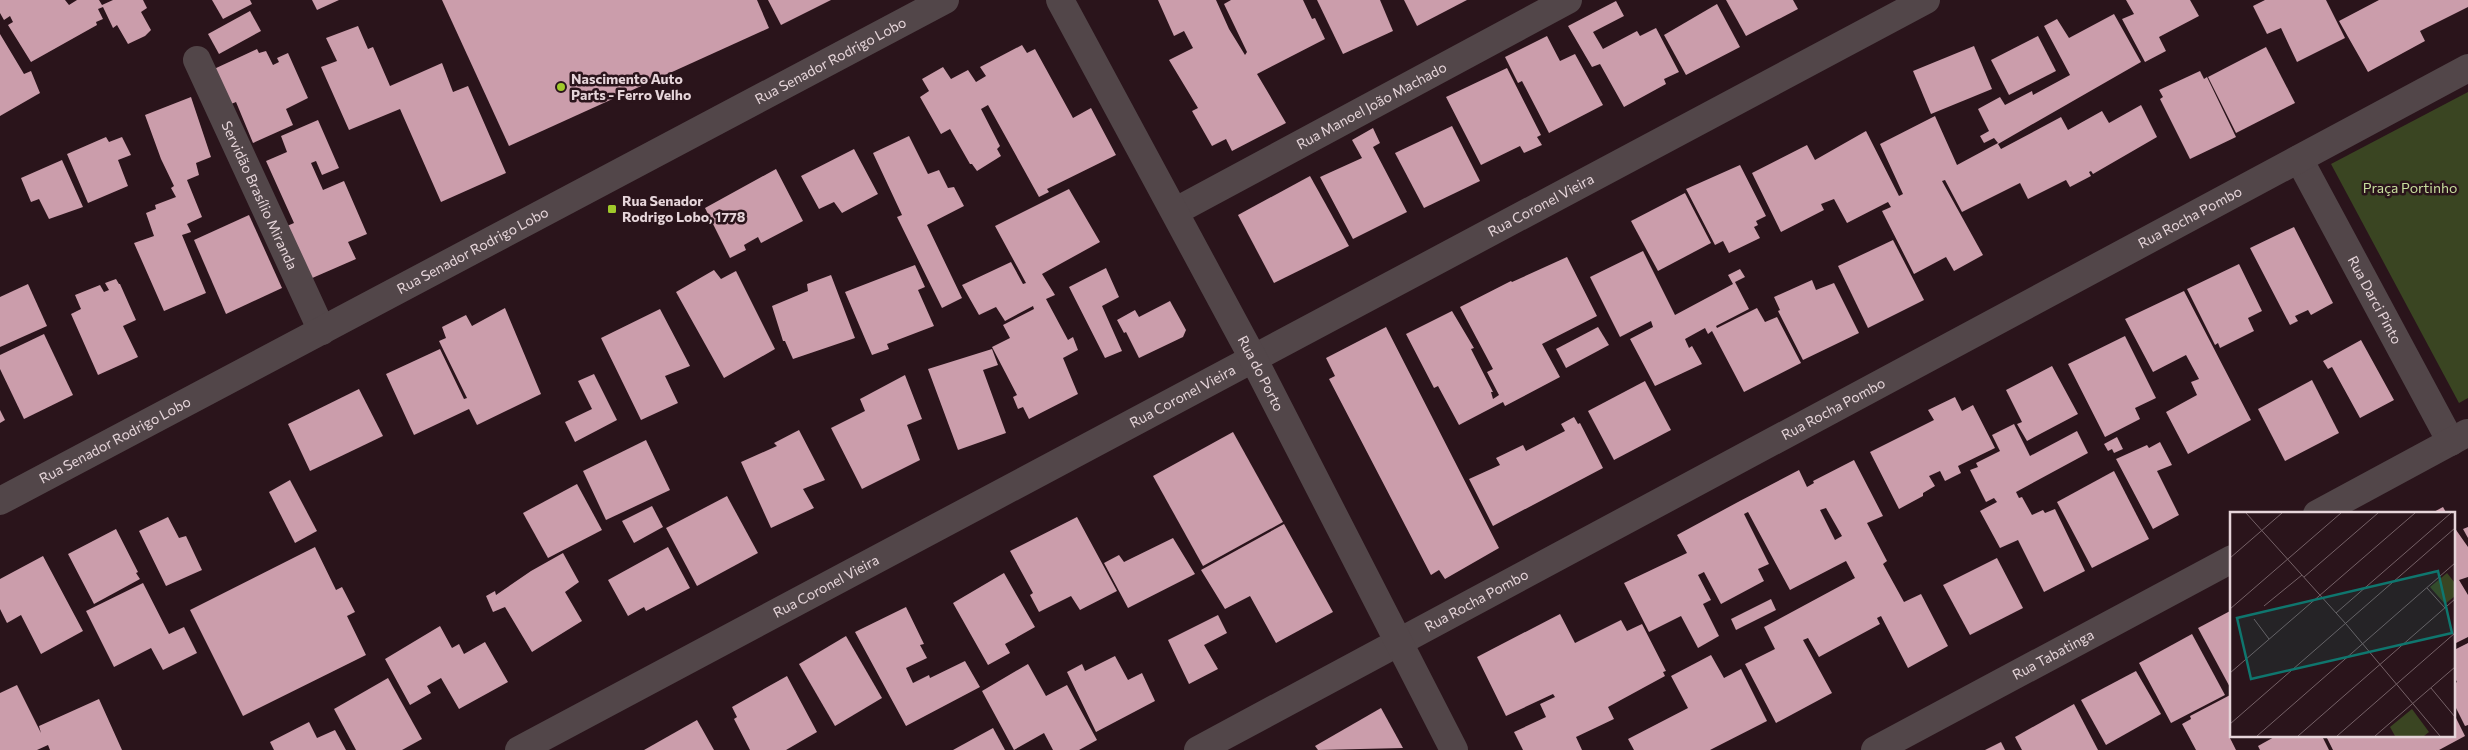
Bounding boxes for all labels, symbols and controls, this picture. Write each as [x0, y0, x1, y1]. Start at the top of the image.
street label: Rua Senador Rodrigo Lobo [752, 13, 909, 107]
street label: Rua Manoel João Machado [1293, 58, 1449, 153]
place label: Nascimento Auto Parts - Ferro Velho [571, 70, 691, 103]
marker: Nascimento Auto Parts - Ferro Velho [555, 81, 567, 93]
street label: Servidão Brasílio Miranda [218, 118, 301, 272]
street label: Rua Coronel Vieira [1485, 170, 1597, 240]
park label: Praça Portinho [2363, 179, 2457, 196]
street label: Rua Rocha Pombo [2135, 182, 2245, 252]
place label: Rua Senador Rodrigo Lobo, 1778 [622, 192, 746, 225]
street label: Rua Senador Rodrigo Lobo [394, 203, 551, 297]
marker: Rua Senador Rodrigo Lobo, 1778 [606, 203, 618, 215]
street label: Rua Darci Pinto [2345, 253, 2406, 347]
street label: Rua do Porto [1235, 332, 1288, 414]
street label: Rua Coronel Vieira [1127, 361, 1238, 431]
street label: Rua Rocha Pombo [1778, 374, 1888, 443]
street label: Rua Senador Rodrigo Lobo [36, 393, 193, 487]
inset map [2230, 512, 2456, 738]
street label: Rua Coronel Vieira [770, 551, 882, 621]
street label: Rua Rocha Pombo [1421, 565, 1531, 635]
street label: Rua Tabatinga [2009, 626, 2097, 683]

